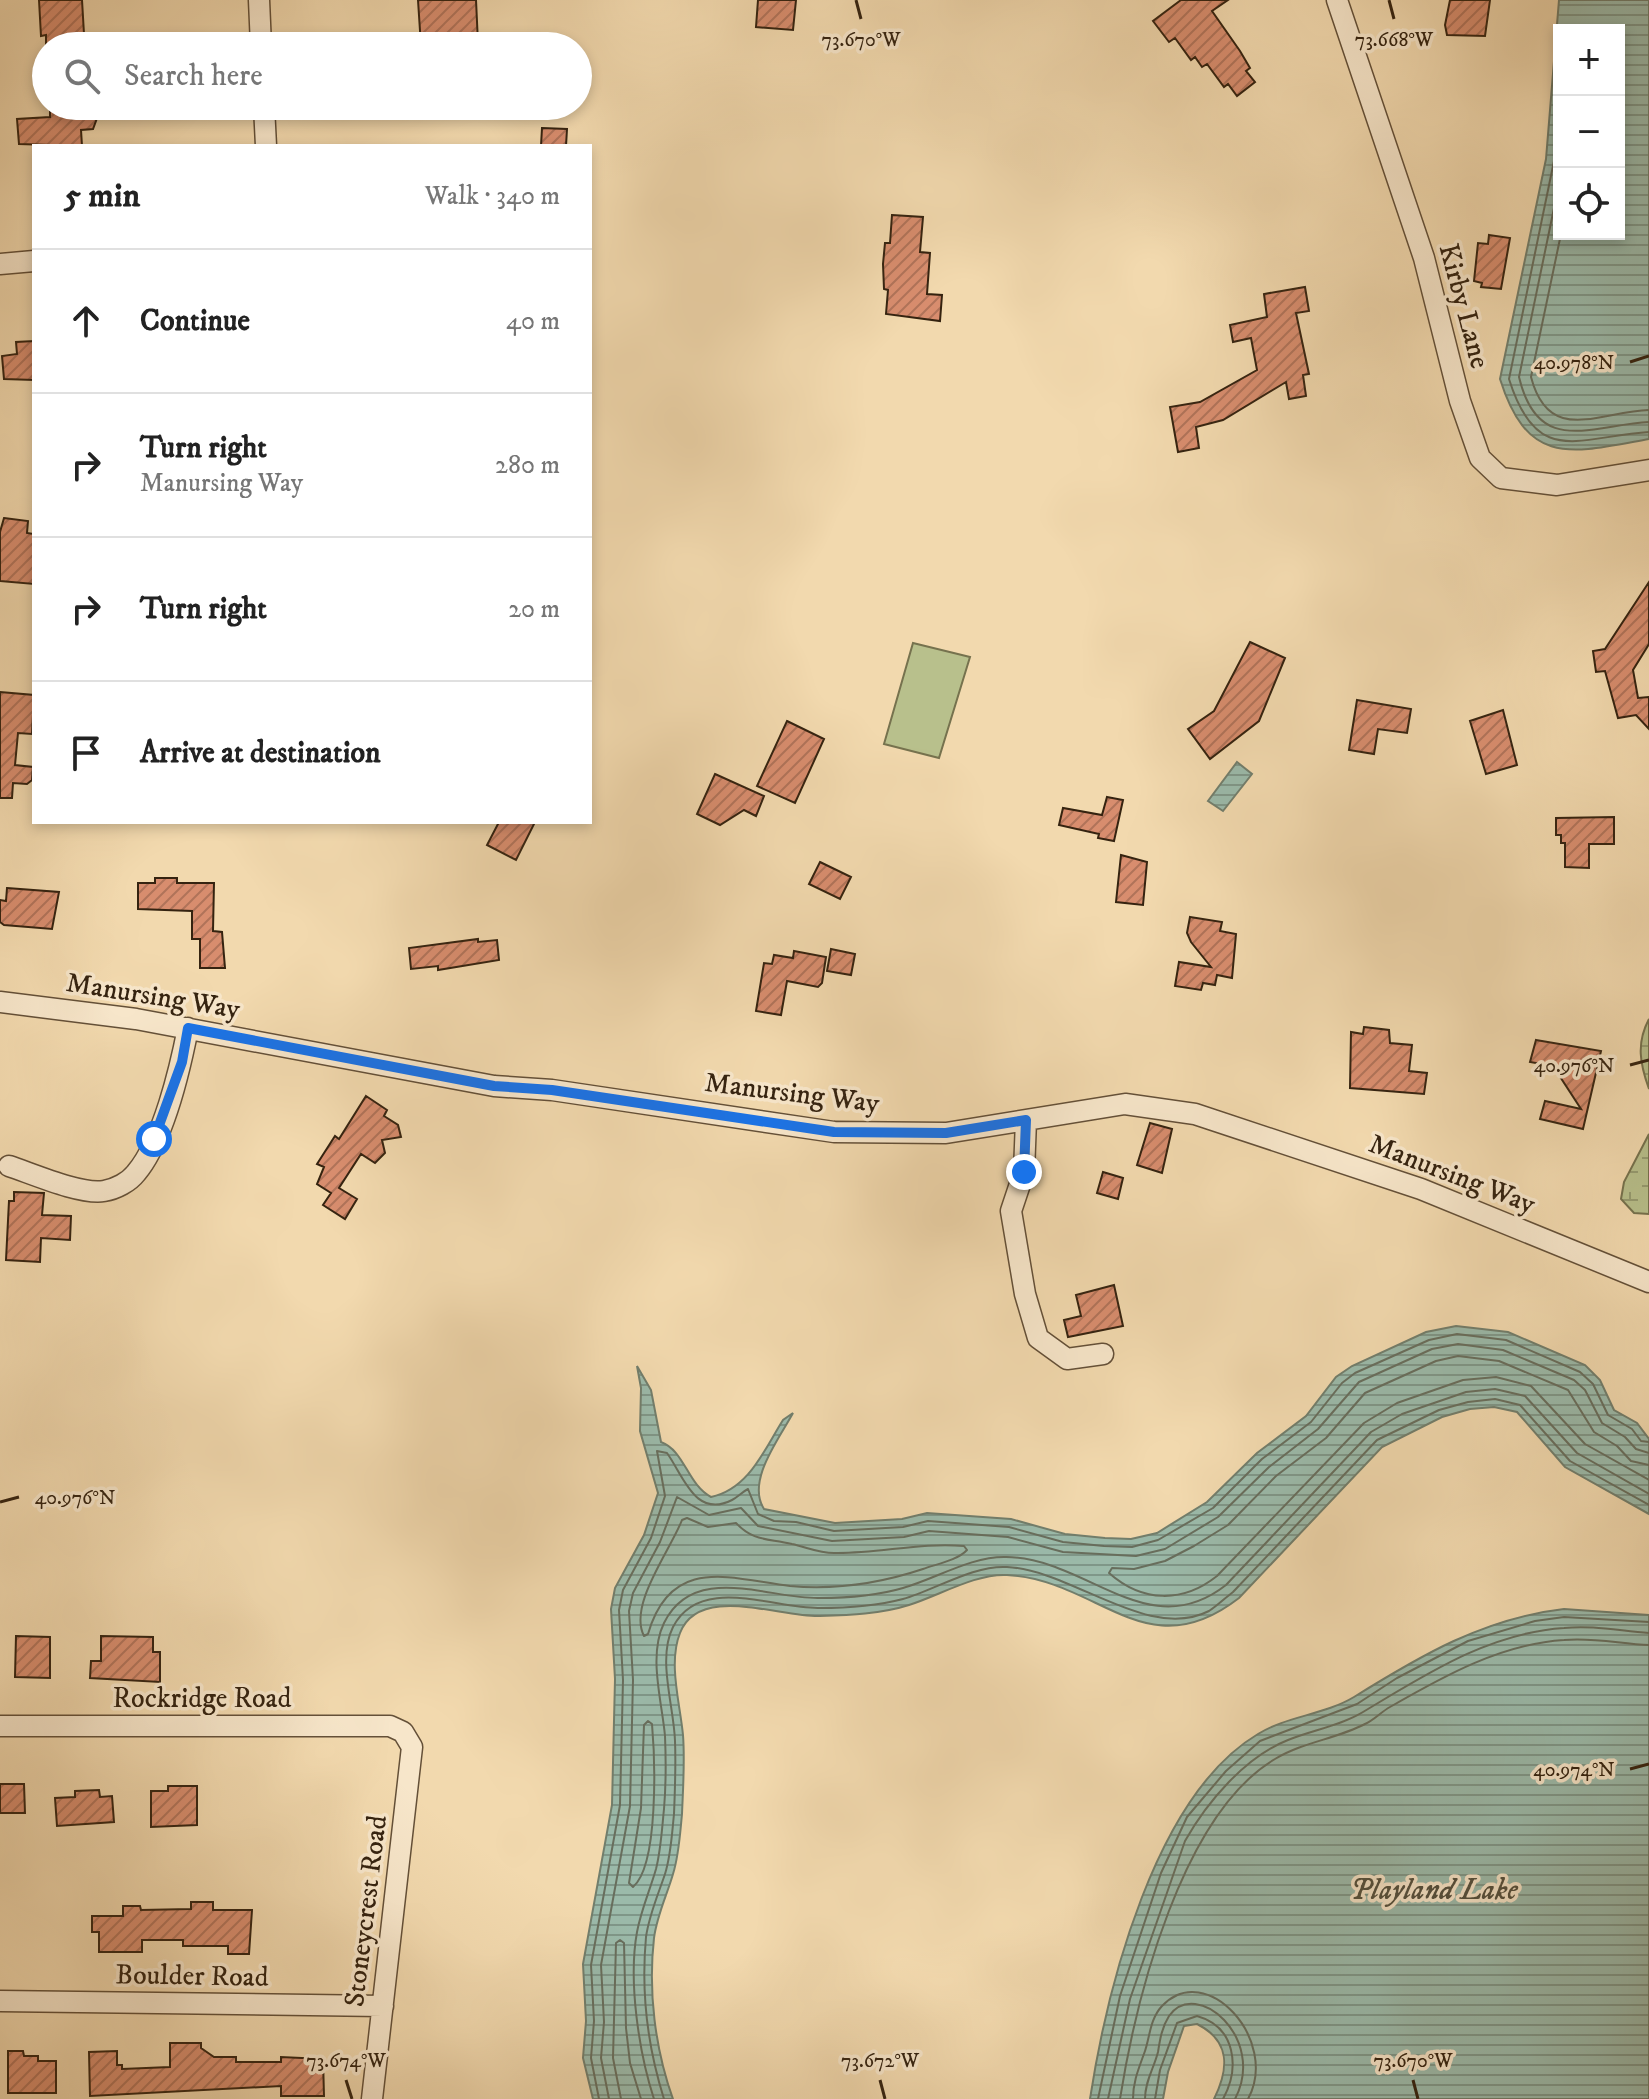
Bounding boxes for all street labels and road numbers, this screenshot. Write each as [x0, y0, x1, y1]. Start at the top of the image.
street label: Kirby Lane [1431, 240, 1497, 372]
street label: Manursing Way [63, 965, 243, 1027]
street label: Manursing Way [703, 1065, 882, 1121]
street label: Manursing Way [1364, 1126, 1541, 1222]
street label: Rockridge Road [113, 1681, 291, 1716]
street label: Stoneycrest Road [337, 1813, 395, 2009]
street label: Boulder Road [115, 1957, 269, 1995]

